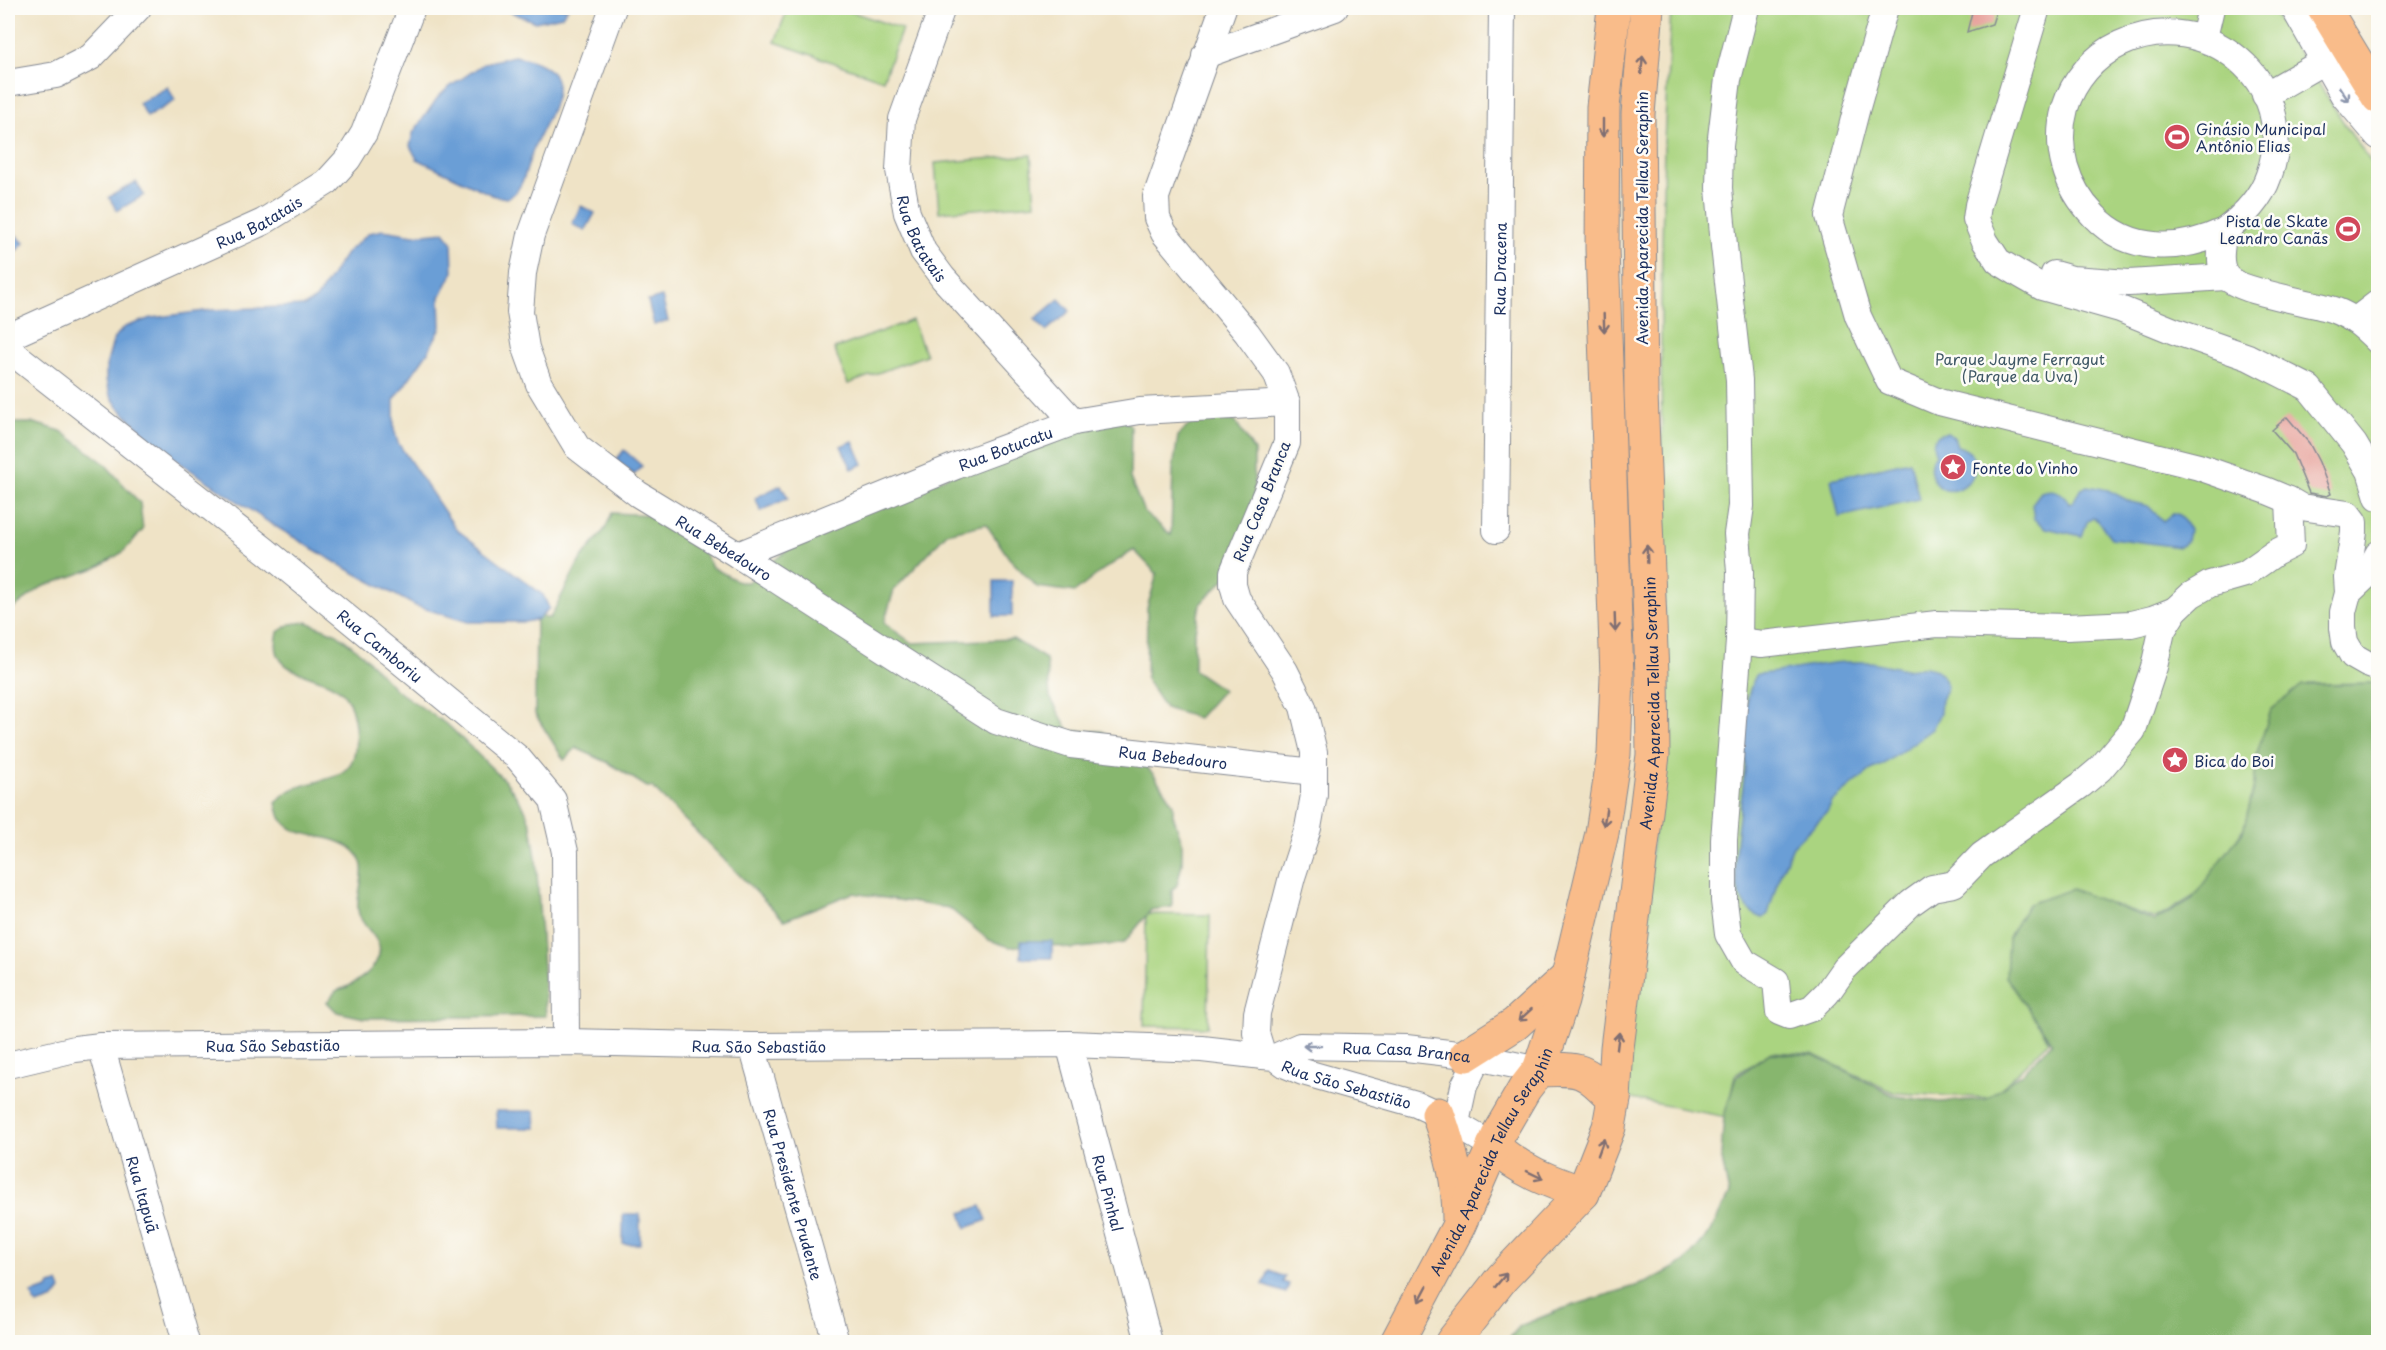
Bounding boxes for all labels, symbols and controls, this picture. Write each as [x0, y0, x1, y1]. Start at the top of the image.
one-way arrow [1637, 56, 1648, 76]
one-way arrow [2338, 86, 2350, 102]
street label: Avenida Aparecida Tellau Seraphin [1630, 91, 1653, 345]
place label: Ginásio Municipal Antônio Elias [2196, 117, 2326, 157]
one-way arrow [1597, 118, 1609, 138]
sports icon: Ginásio Municipal Antônio Elias [2162, 122, 2192, 152]
street label: Rua Batatais [212, 189, 306, 253]
street label: Rua Batatais [892, 193, 953, 286]
place label: Pista de Skate Leandro Canãs [2219, 209, 2328, 249]
sports icon: Pista de Skate Leandro Canãs [2333, 214, 2363, 244]
street label: Rua Dracena [1487, 222, 1511, 316]
one-way arrow [1599, 313, 1610, 333]
park label: Parque Jayme Ferragut (Parque da Uva) [1935, 347, 2105, 387]
street label: Rua Botucatu [955, 420, 1056, 476]
street label: Rua Casa Branca [1226, 437, 1296, 565]
place icon: Fonte do Vinho [1938, 452, 1968, 482]
place label: Fonte do Vinho [1972, 456, 2078, 479]
street label: Rua Bebedouro [672, 509, 777, 586]
one-way arrow [1642, 544, 1653, 564]
street label: Avenida Aparecida Tellau Seraphin [1632, 576, 1664, 831]
street label: Rua Camboriu [333, 603, 428, 687]
one-way arrow [1609, 613, 1620, 633]
street label: Rua Bebedouro [1118, 739, 1228, 774]
place icon: Bica do Boi [2160, 745, 2190, 775]
place label: Bica do Boi [2194, 749, 2274, 772]
one-way arrow [1599, 807, 1610, 827]
one-way arrow [1517, 1008, 1532, 1022]
one-way arrow [1613, 1031, 1624, 1051]
street label: Rua São Sebastião [206, 1032, 340, 1057]
street label: Rua São Sebastião [692, 1033, 826, 1058]
street label: Rua Casa Branca [1342, 1035, 1472, 1067]
one-way arrow [1303, 1040, 1323, 1052]
street label: Avenida Aparecida Tellau Seraphin [1423, 1044, 1557, 1279]
street label: Rua São Sebastião [1278, 1053, 1414, 1114]
street label: Rua Presidente Prudente [759, 1106, 829, 1283]
one-way arrow [1597, 1138, 1608, 1157]
street label: Rua Pinhal [1088, 1152, 1130, 1234]
street label: Rua Itapuã [122, 1153, 166, 1236]
one-way arrow [1526, 1170, 1544, 1182]
one-way arrow [1494, 1273, 1508, 1288]
one-way arrow [1417, 1284, 1428, 1302]

